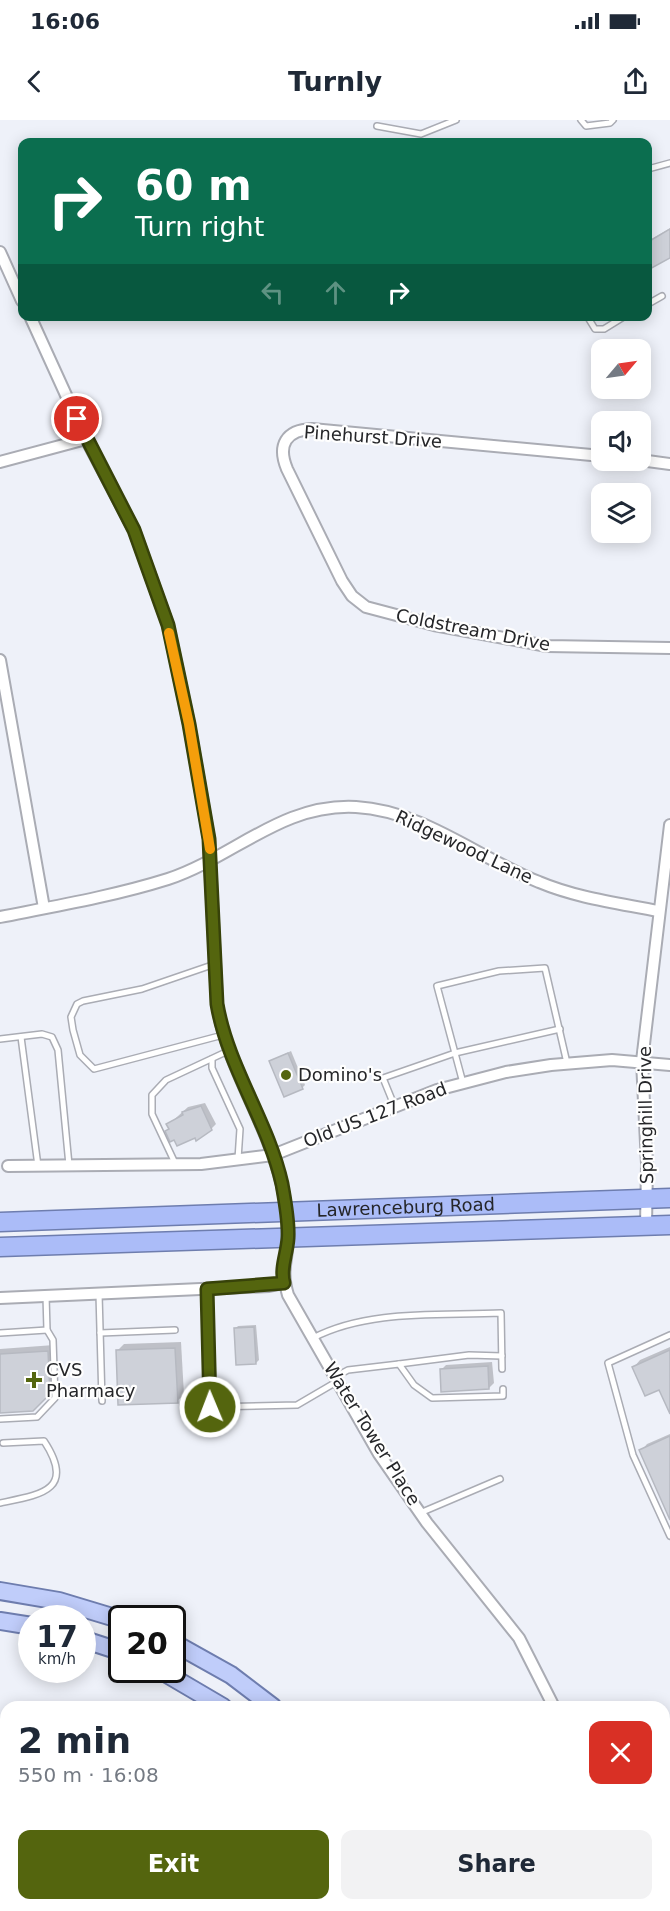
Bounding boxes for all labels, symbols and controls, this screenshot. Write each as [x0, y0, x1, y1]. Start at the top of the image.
text: 16:06 [30, 9, 100, 34]
icon: back [18, 65, 51, 98]
icon: share [619, 65, 652, 98]
text: Turnly [288, 66, 382, 97]
text: 60 m [135, 161, 252, 210]
icon: right [36, 162, 114, 240]
text: Turn right [135, 211, 264, 242]
icon: left [256, 276, 289, 309]
icon: ahead [319, 276, 352, 309]
icon: right [382, 276, 415, 309]
north arrow [591, 339, 651, 399]
map controls [591, 339, 651, 543]
pin [51, 393, 102, 444]
icon: arrive [60, 402, 93, 435]
button: sound [591, 411, 651, 471]
street label: Pinehurst Drive [303, 421, 443, 452]
button: layers [591, 483, 651, 543]
street label: Coldstream Drive [394, 604, 552, 655]
street label: Ridgewood Lane [392, 806, 536, 888]
street label: Springhill Drive [634, 1046, 657, 1184]
place label: Domino's [298, 1064, 382, 1085]
marker: Domino's [279, 1068, 293, 1082]
street label: Old US 127 Road [300, 1078, 449, 1152]
street label: Lawrenceburg Road [316, 1193, 495, 1221]
street label: Water Tower Place [320, 1358, 425, 1509]
place label: CVS Pharmacy [46, 1359, 136, 1401]
marker: CVS Pharmacy [27, 1373, 41, 1387]
position arrow [178, 1375, 242, 1439]
speed limit sign: 20 [108, 1605, 186, 1683]
text: 17 [36, 1619, 78, 1654]
text: km/h [38, 1650, 76, 1668]
text: 2 min [18, 1720, 131, 1761]
button: close [589, 1721, 652, 1784]
text: 550 m · 16:08 [18, 1763, 159, 1787]
button: Exit [18, 1830, 329, 1899]
button: Share [341, 1830, 652, 1899]

